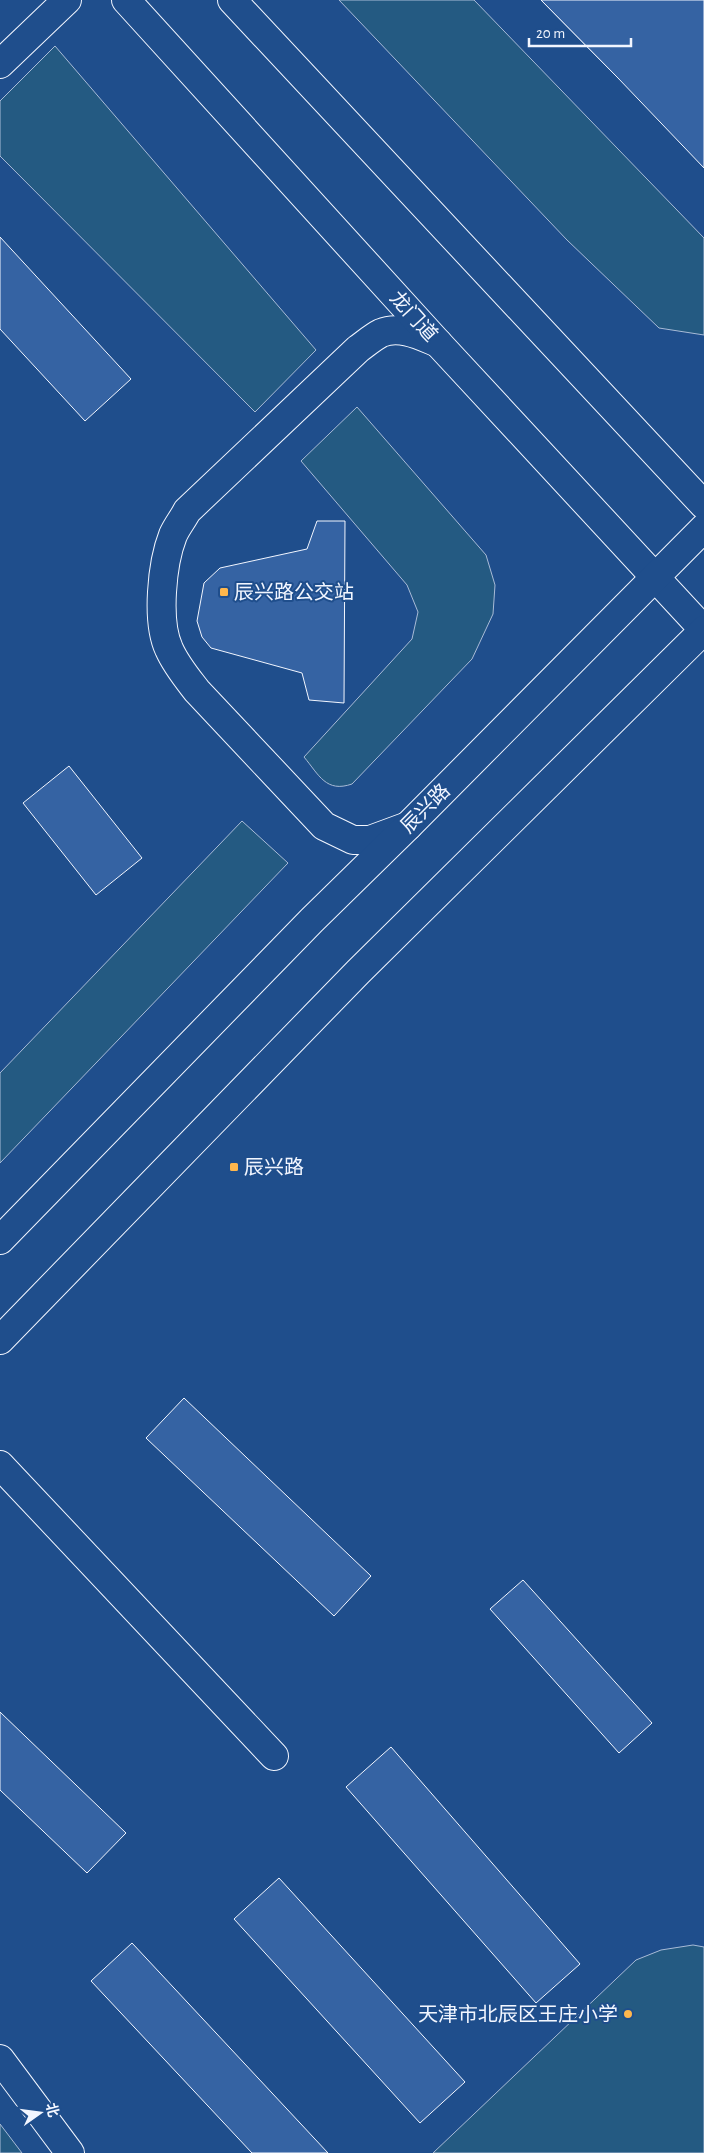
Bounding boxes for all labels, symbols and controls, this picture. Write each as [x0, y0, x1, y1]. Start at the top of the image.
scale bar [529, 15, 632, 47]
text: 20 m [536, 26, 565, 41]
street label: 龙门道 [386, 287, 442, 346]
place label: 辰兴路公交站 [234, 582, 354, 603]
marker: 辰兴路公交站 [218, 586, 230, 598]
street label: 辰兴路 [397, 780, 454, 837]
place label: 辰兴路 [244, 1157, 304, 1178]
marker: 辰兴路 [228, 1161, 240, 1173]
place label: 天津市北辰区王庄小学 [418, 2003, 618, 2025]
marker: 天津市北辰区王庄小学 [622, 2008, 634, 2020]
north arrow [15, 2088, 65, 2138]
text: 北 [43, 2101, 61, 2119]

